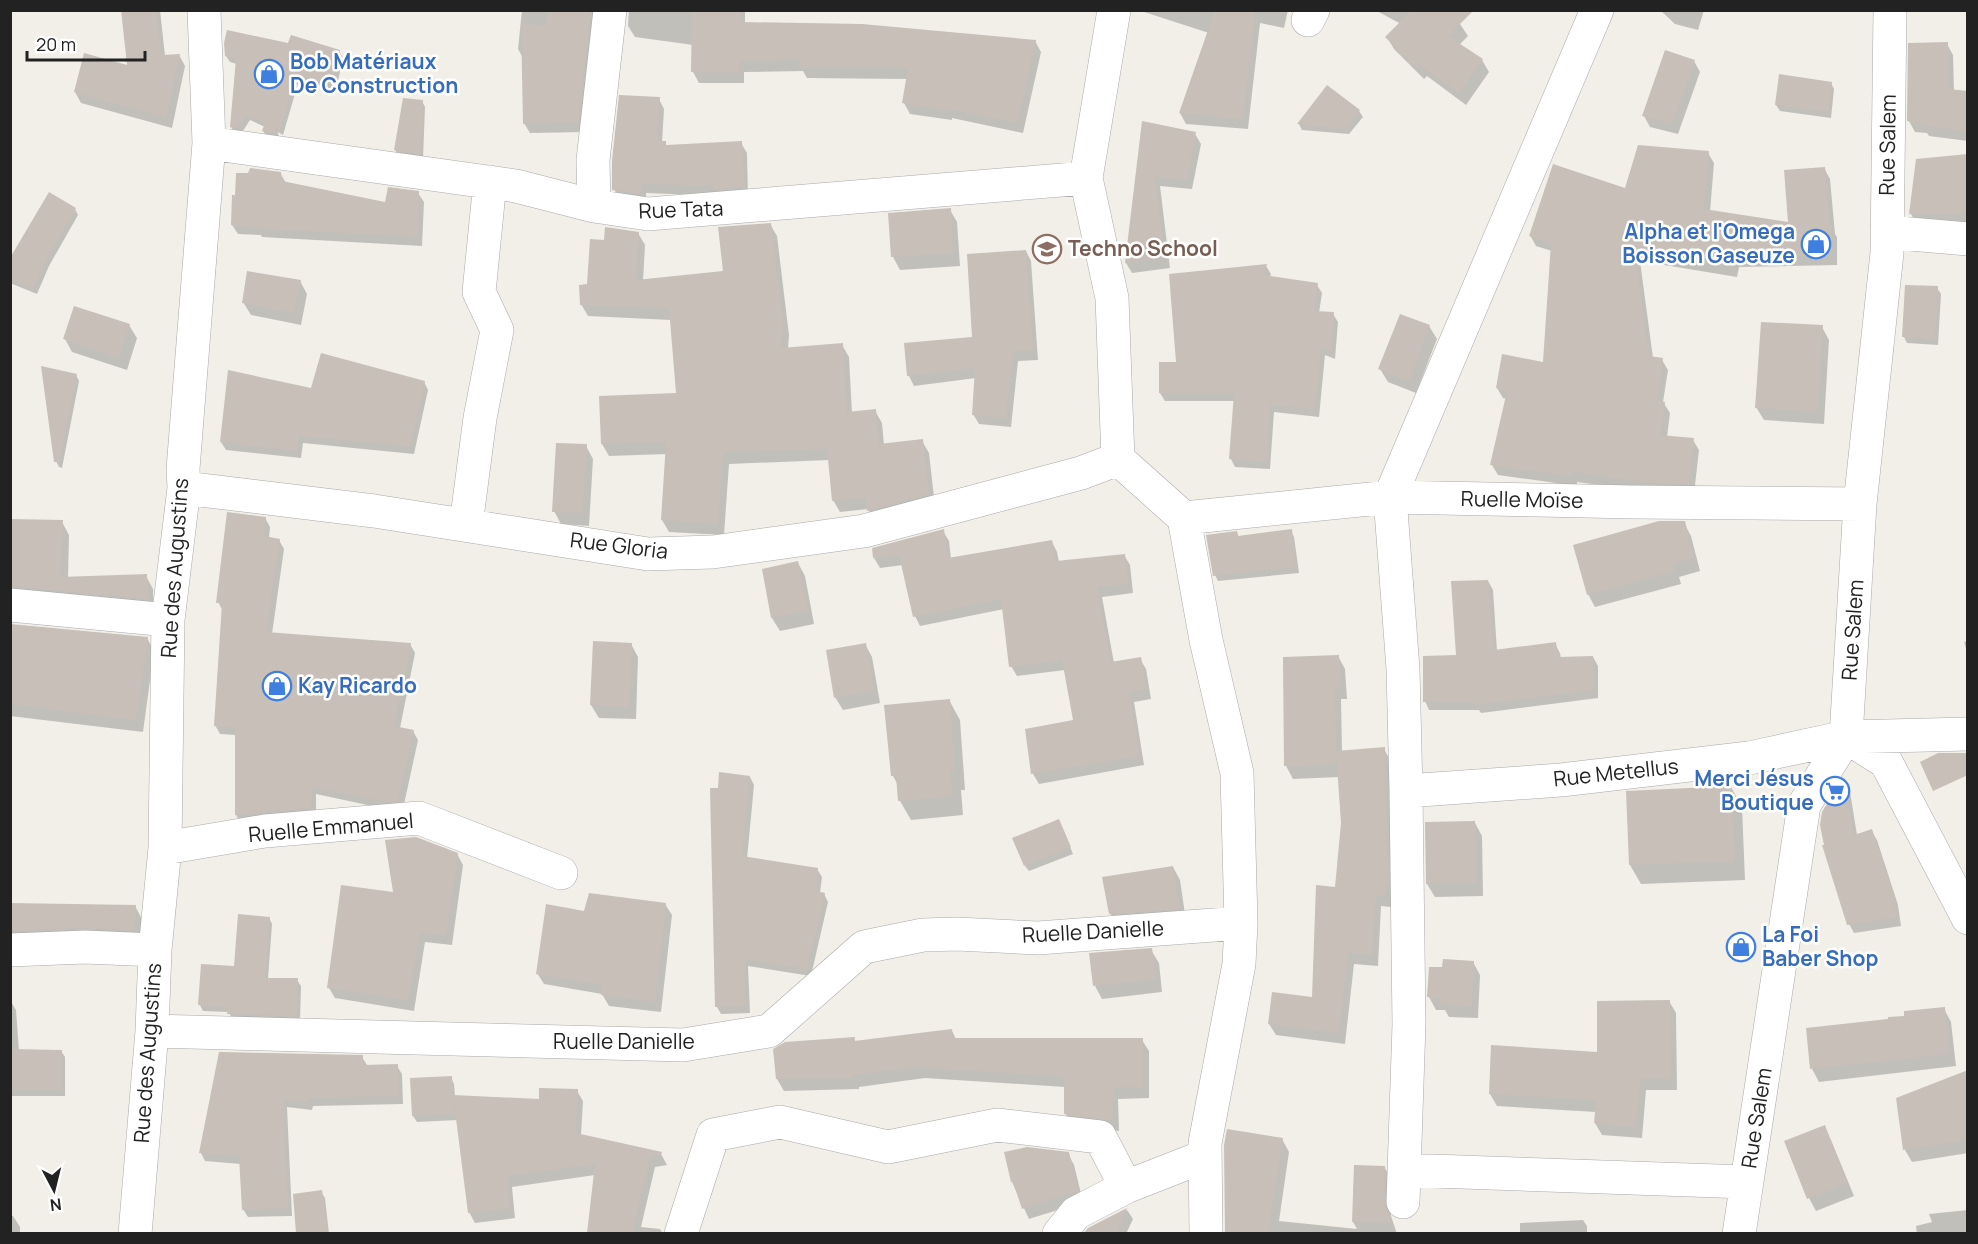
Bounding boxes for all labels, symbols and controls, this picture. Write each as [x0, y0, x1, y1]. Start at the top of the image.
scale bar [27, 24, 146, 62]
text: 20 m [36, 32, 76, 56]
place label: Bob Matériaux De Construction [290, 47, 458, 99]
shop icon: Bob Matériaux De Construction [253, 58, 285, 90]
street label: Rue Salem [1872, 94, 1902, 196]
street label: Rue Tata [638, 194, 724, 224]
place label: Alpha et l'Omega Boisson Gaseuze [1622, 217, 1795, 269]
shop icon: Alpha et l'Omega Boisson Gaseuze [1800, 228, 1832, 260]
school or university icon: Techno School [1031, 233, 1063, 265]
place label: Techno School [1068, 234, 1218, 262]
street label: Rue des Augustins [154, 477, 194, 659]
street label: Ruelle Moïse [1461, 484, 1584, 514]
street label: Rue Gloria [569, 525, 670, 565]
street label: Rue Salem [1834, 578, 1870, 682]
shop icon: Kay Ricardo [261, 670, 293, 702]
place label: Kay Ricardo [298, 671, 417, 699]
street label: Rue Metellus [1552, 752, 1680, 792]
place label: Merci Jésus Boutique [1694, 764, 1814, 816]
supermarket icon: Merci Jésus Boutique [1819, 775, 1851, 807]
street label: Ruelle Emmanuel [247, 806, 415, 848]
street label: Ruelle Danielle [1021, 913, 1164, 949]
place label: La Foi Baber Shop [1762, 920, 1878, 972]
shop icon: La Foi Baber Shop [1725, 931, 1757, 963]
street label: Rue des Augustins [127, 962, 167, 1144]
street label: Ruelle Danielle [553, 1027, 695, 1055]
street label: Rue Salem [1734, 1066, 1778, 1170]
north arrow [24, 1160, 84, 1220]
text: N [49, 1193, 63, 1217]

